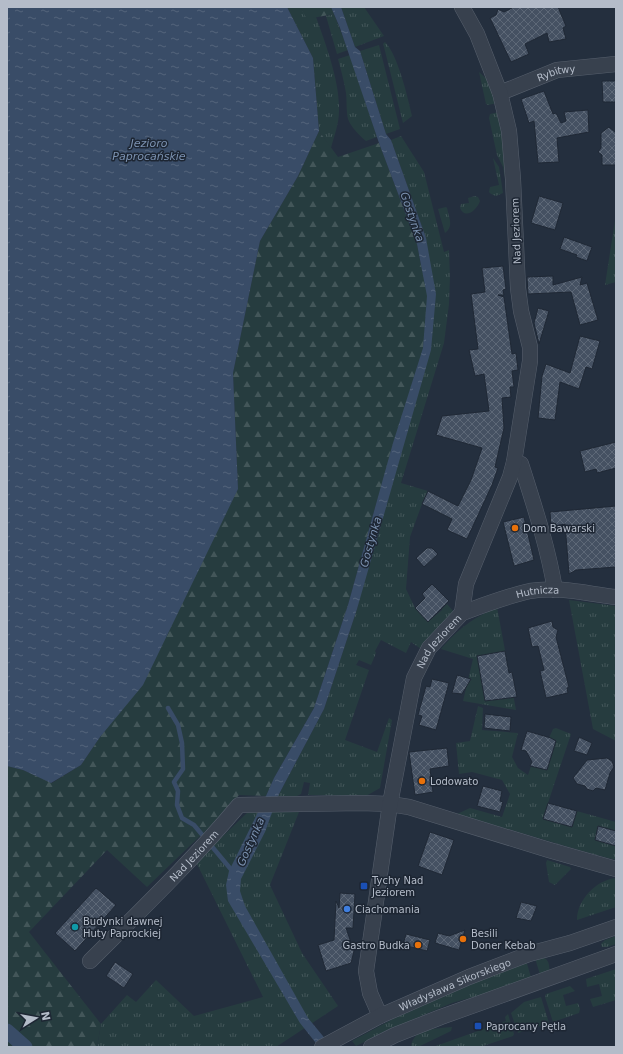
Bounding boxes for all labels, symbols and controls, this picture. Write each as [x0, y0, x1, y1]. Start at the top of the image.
street label: Rybitwy [535, 63, 576, 83]
water label: Jezioro Paprocańskie [112, 137, 186, 163]
water label: Gostynka [397, 190, 427, 244]
street label: Nad Jeziorem [509, 198, 523, 264]
water label: Gostynka [358, 515, 384, 569]
marker: Dom Bawarski [510, 523, 520, 533]
place label: Dom Bawarski [523, 523, 595, 534]
street label: Hutnicza [515, 584, 560, 600]
street label: Nad Jeziorem [414, 612, 463, 670]
marker: Lodowato [417, 776, 427, 786]
place label: Lodowato [430, 776, 478, 787]
water label: Gostynka [235, 815, 268, 868]
street label: Nad Jeziorem [167, 828, 220, 883]
place label: Tychy Nad Jeziorem [371, 875, 423, 898]
marker: Tychy Nad Jeziorem [359, 881, 369, 891]
marker: Ciachomania [342, 904, 352, 914]
place label: Ciachomania [355, 904, 420, 915]
place label: Budynki dawnej Huty Paprockiej [83, 916, 162, 939]
marker: Budynki dawnej Huty Paprockiej [70, 922, 80, 932]
place label: Besili Doner Kebab [471, 928, 536, 951]
marker: Besili Doner Kebab [458, 934, 468, 944]
place label: Gastro Budka [343, 940, 410, 951]
marker: Gastro Budka [413, 940, 423, 950]
street label: Władysława Sikorskiego [397, 956, 512, 1013]
north arrow [16, 998, 56, 1038]
text: N [38, 1010, 53, 1022]
marker: Paprocany Pętla [473, 1021, 483, 1031]
place label: Paprocany Pętla [486, 1021, 566, 1032]

